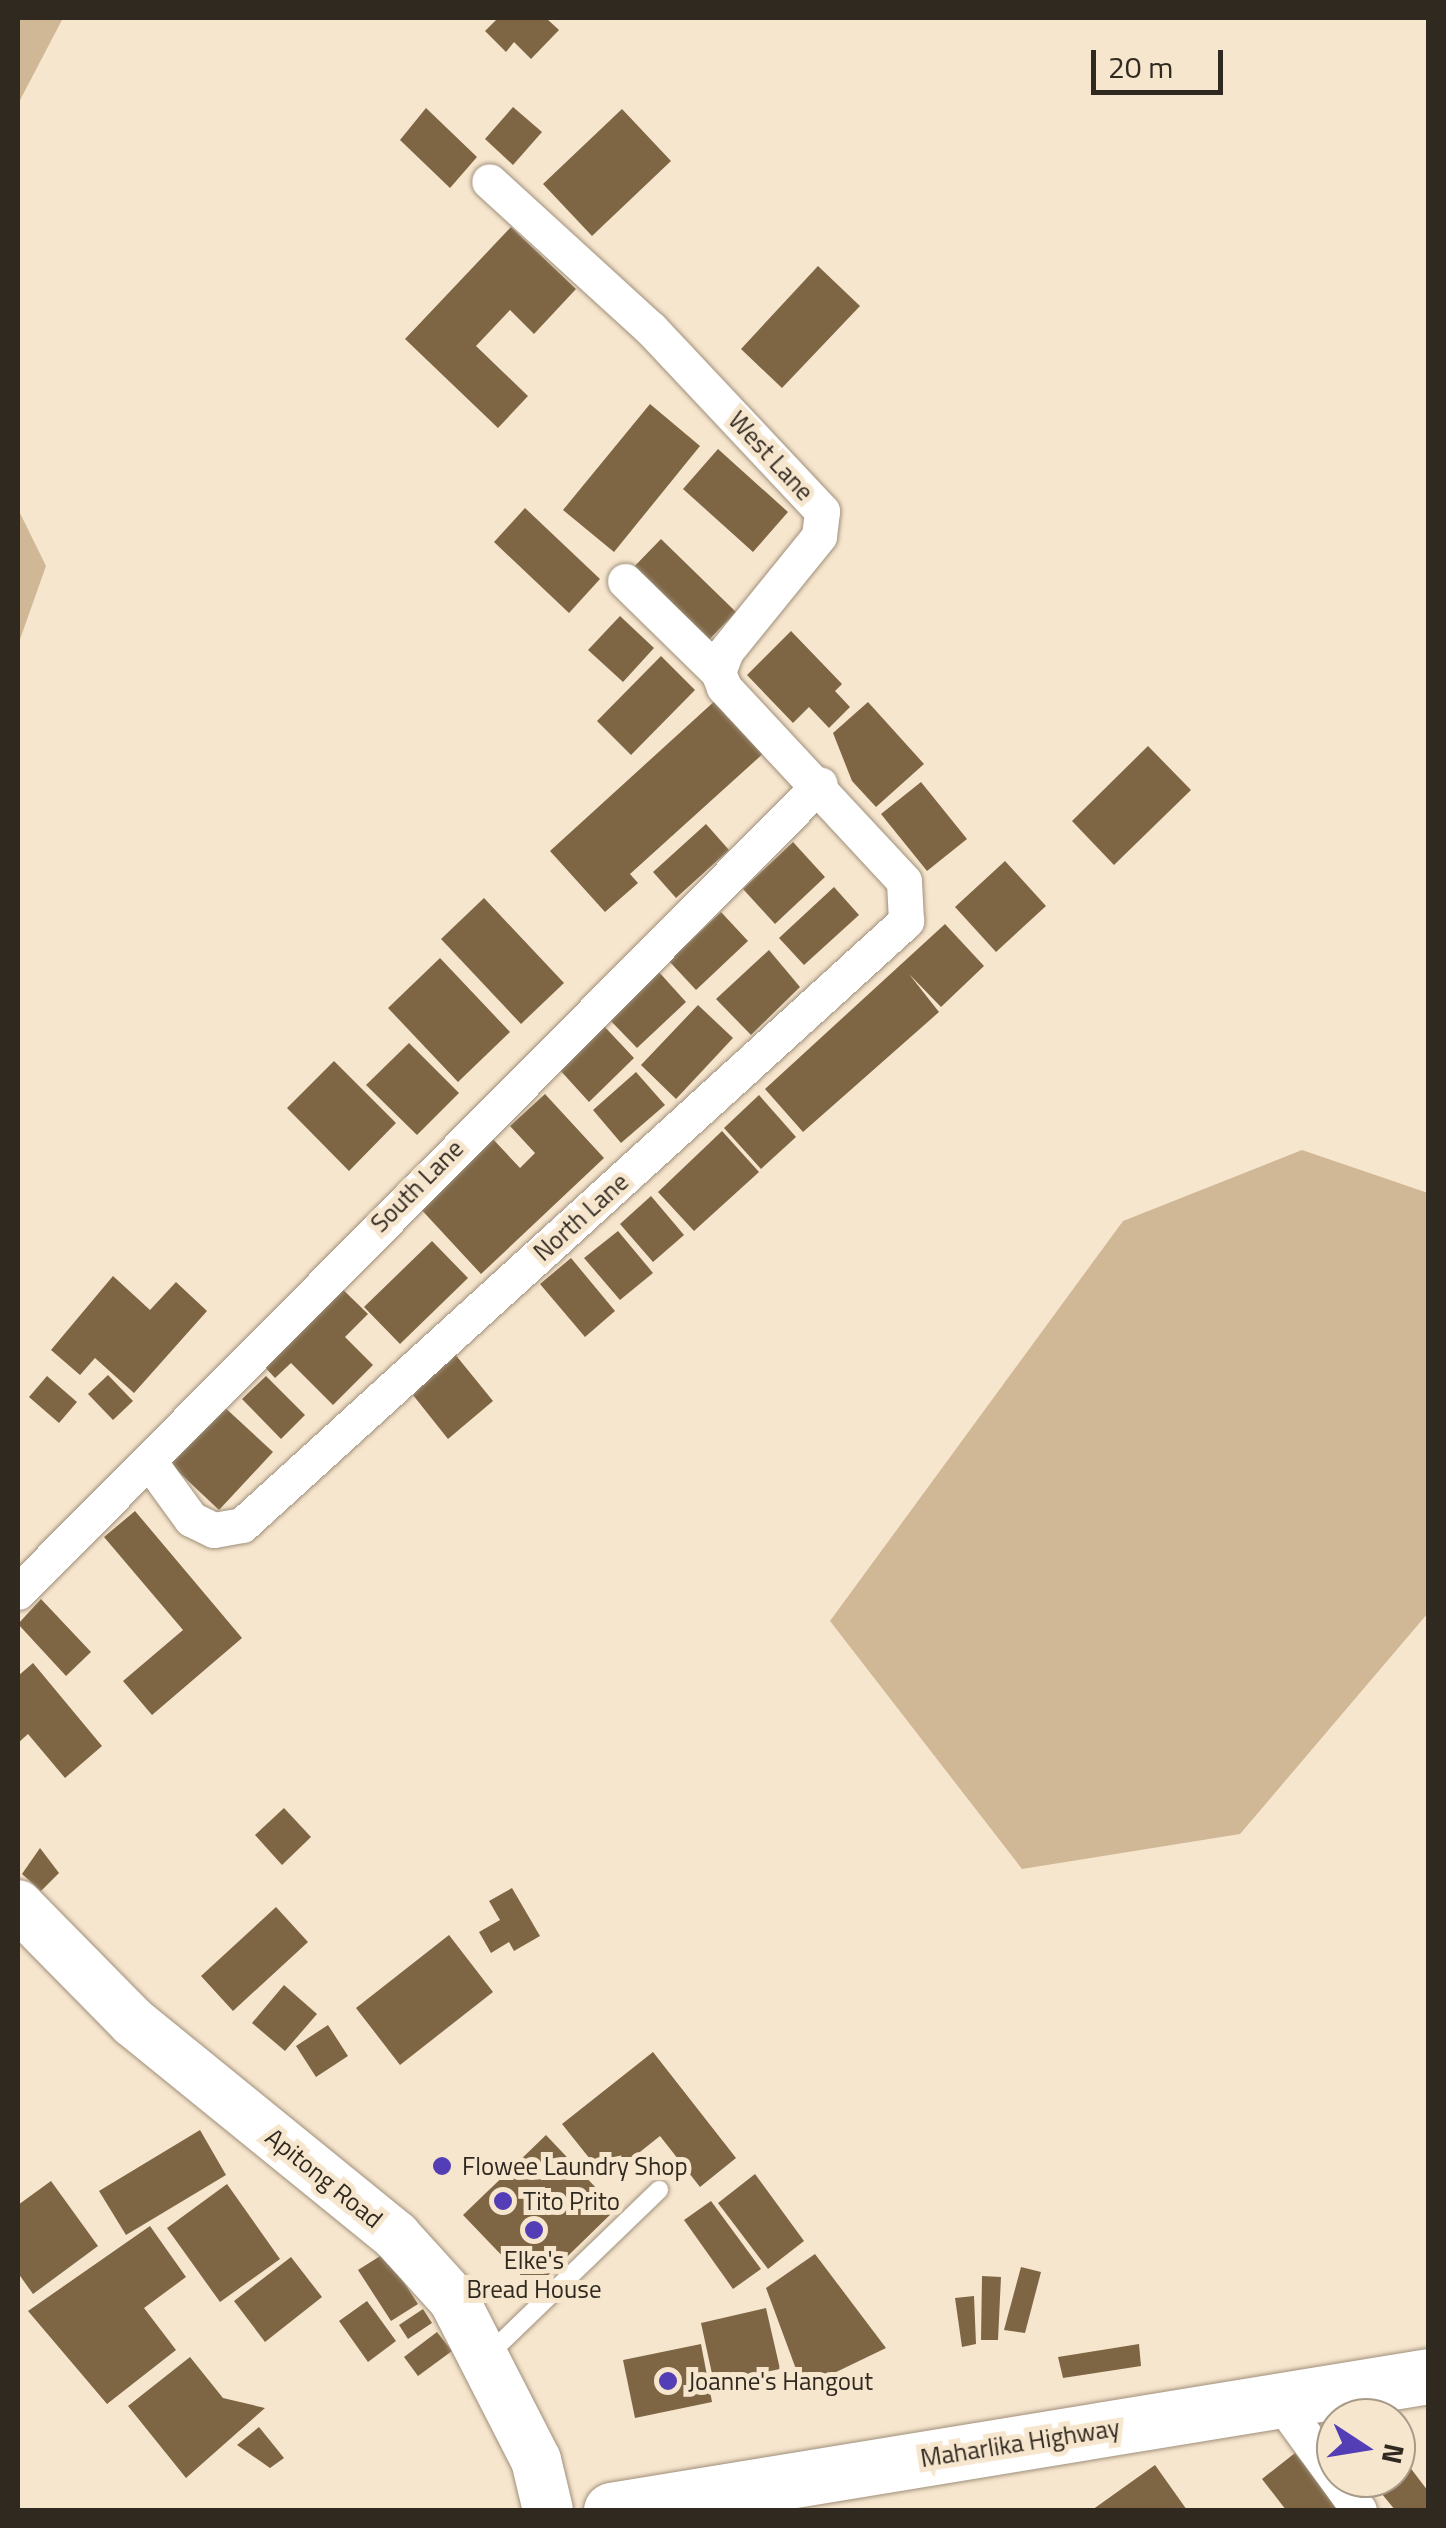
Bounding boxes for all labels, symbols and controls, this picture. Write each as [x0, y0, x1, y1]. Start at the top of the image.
scale bar [1096, 30, 1228, 92]
text: 20 m [1108, 44, 1173, 90]
street label: West Lane [722, 405, 820, 507]
street label: South Lane [365, 1134, 469, 1238]
street label: North Lane [528, 1167, 634, 1267]
street label: Apitong Road [260, 2122, 388, 2234]
place label: Flowee Laundry Shop [462, 2151, 688, 2181]
marker: Flowee Laundry Shop [431, 2155, 453, 2177]
place label: Tito Prito [523, 2186, 620, 2216]
marker: Tito Prito [492, 2190, 514, 2212]
marker: Elke's Bread House [523, 2219, 545, 2241]
place label: Elke's Bread House [466, 2246, 602, 2305]
place label: Joanne's Hangout [688, 2366, 873, 2396]
marker: Joanne's Hangout [657, 2370, 679, 2392]
north arrow [1316, 2398, 1416, 2498]
street label: Maharlika Highway [918, 2412, 1122, 2474]
text: N [1371, 2440, 1417, 2468]

